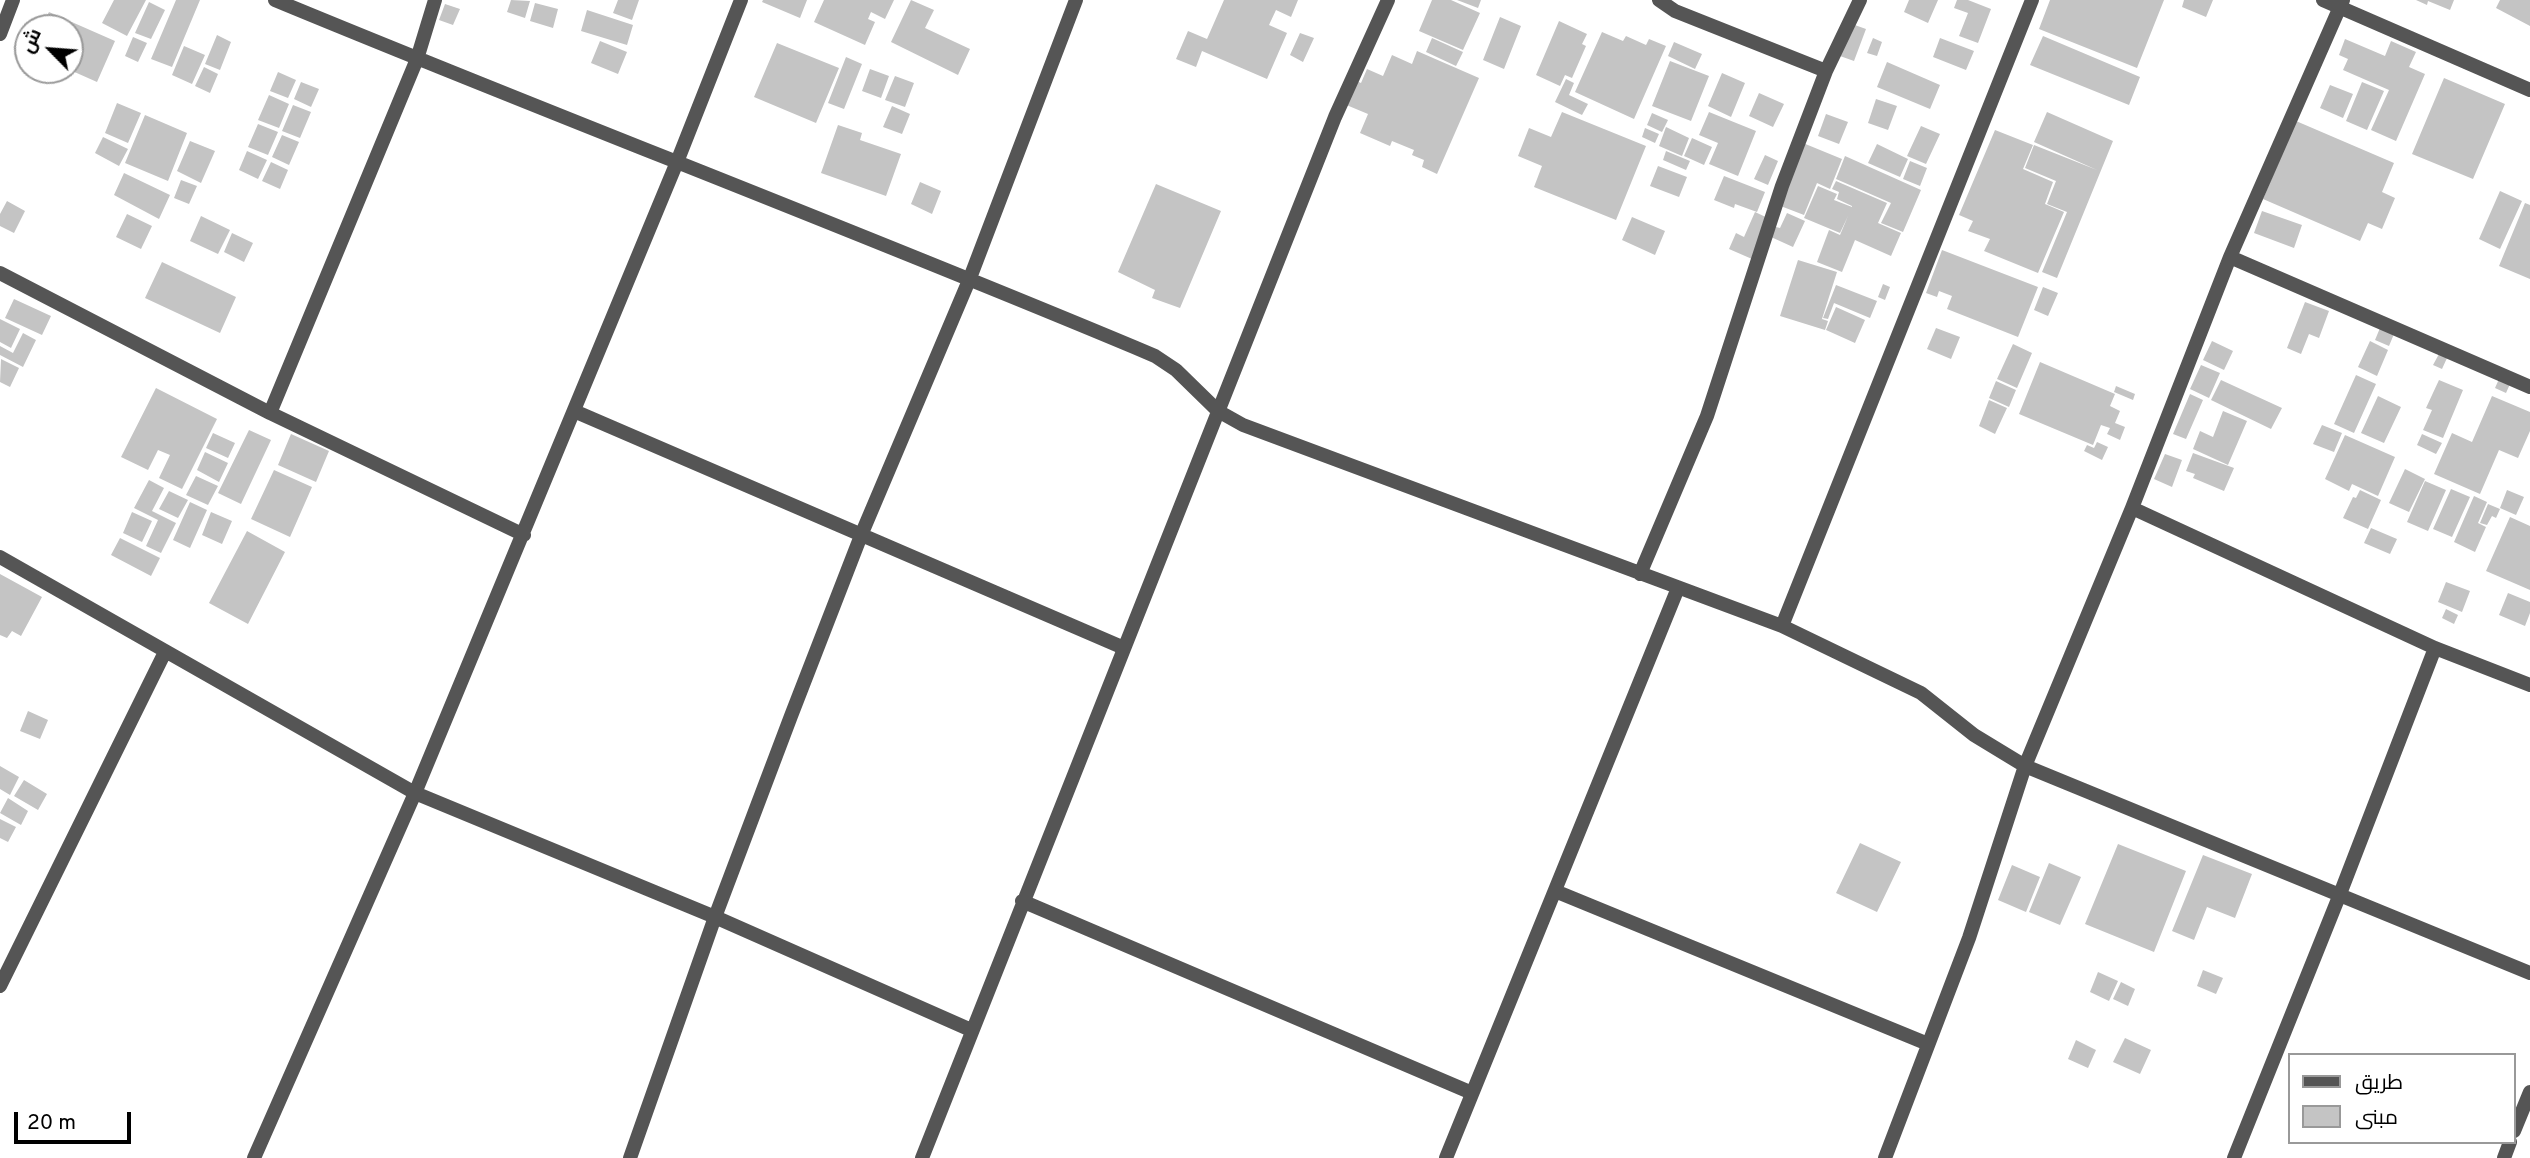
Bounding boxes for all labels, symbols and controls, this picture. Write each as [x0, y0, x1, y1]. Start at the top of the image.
north arrow [14, 14, 84, 84]
text: ش [16, 25, 48, 57]
legend [2288, 1053, 2516, 1144]
text: طريق [2355, 1070, 2403, 1097]
scale bar [18, 1098, 135, 1142]
text: مبنى [2355, 1105, 2398, 1132]
text: 20 m [27, 1110, 76, 1137]

